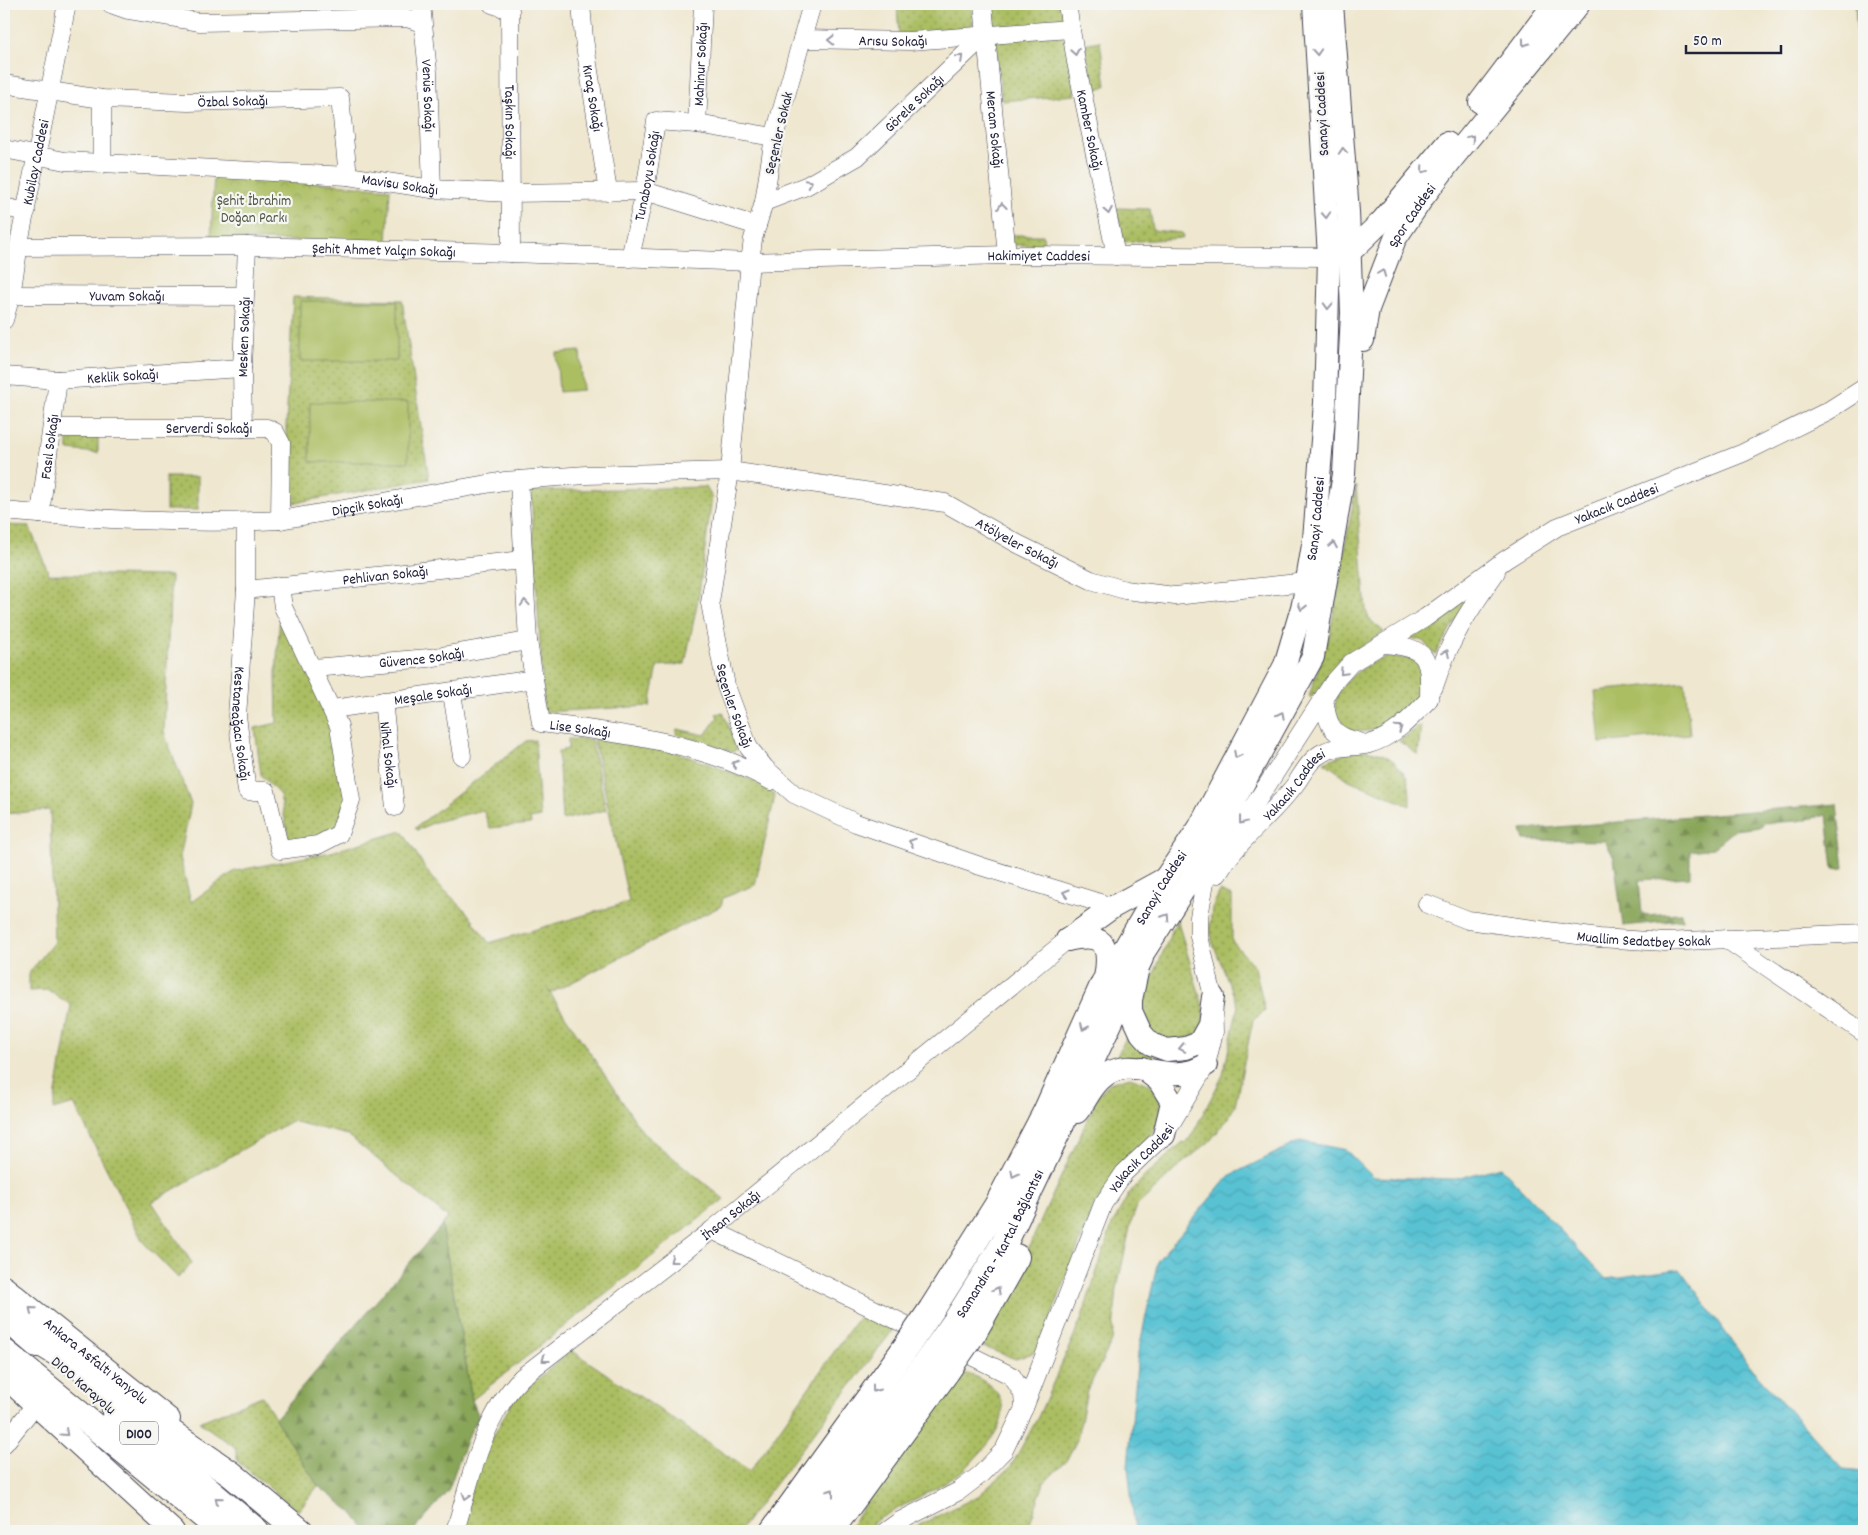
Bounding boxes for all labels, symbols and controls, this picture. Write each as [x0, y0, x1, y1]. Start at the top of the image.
street label: Mahinur Sokağı [689, 22, 715, 107]
scale bar [1686, 22, 1780, 54]
street label: Arısu Sokağı [858, 31, 928, 54]
text: 50 m [1693, 31, 1722, 53]
one-way arrow [827, 35, 834, 45]
one-way arrow [1522, 37, 1531, 47]
one-way arrow [1069, 47, 1079, 56]
one-way arrow [1312, 49, 1323, 57]
one-way arrow [954, 55, 963, 64]
street label: Venüs Sokağı [414, 58, 439, 133]
street label: Kıraç Sokağı [575, 63, 607, 134]
street label: Görele Sokağı [880, 70, 950, 139]
street label: Sanayi Caddesi [1310, 71, 1336, 156]
street label: Taşkın Sokağı [497, 85, 520, 160]
street label: Kamber Sokağı [1069, 88, 1107, 173]
street label: Seçenler Sokak [760, 90, 800, 177]
street label: Meram Sokağı [978, 90, 1008, 170]
street label: Özbal Sokağı [197, 91, 269, 115]
street label: Kubilay Caddesi [18, 117, 57, 207]
street label: Tunaboyu Sokağı [630, 129, 667, 224]
one-way arrow [1465, 134, 1474, 143]
one-way arrow [1338, 147, 1349, 155]
one-way arrow [1421, 164, 1429, 173]
street label: Mavisu Sokağı [360, 169, 439, 202]
one-way arrow [804, 179, 813, 189]
street label: Spor Caddesi [1384, 180, 1443, 251]
park label: Şehit İbrahim Doğan Parkı [217, 191, 291, 230]
one-way arrow [997, 202, 1008, 210]
one-way arrow [1103, 206, 1113, 215]
one-way arrow [1321, 211, 1332, 219]
street label: Şehit Ahmet Yalçın Sokağı [312, 239, 456, 265]
street label: Hakimiyet Caddesi [987, 246, 1090, 269]
one-way arrow [1376, 269, 1386, 277]
street label: Yuvam Sokağı [89, 286, 165, 309]
street label: Mesken Sokağı [233, 296, 258, 378]
one-way arrow [1322, 302, 1333, 310]
street label: Keklik Sokağı [86, 364, 159, 391]
street label: Fasıl Sokağı [36, 413, 66, 481]
street label: Serverdi Sokağı [166, 419, 252, 441]
street label: Sanayi Caddesi [1301, 476, 1332, 563]
street label: Yakacık Caddesi [1572, 479, 1662, 532]
street label: Dipçik Sokağı [330, 490, 405, 524]
street label: Atölyeler Sokağı [971, 513, 1062, 576]
one-way arrow [1328, 541, 1338, 549]
street label: Pehlivan Sokağı [341, 561, 430, 592]
one-way arrow [520, 599, 531, 607]
one-way arrow [1297, 602, 1307, 610]
street label: Güvence Sokağı [378, 643, 466, 675]
one-way arrow [1440, 650, 1450, 659]
street label: Seçenler Sokağı [709, 662, 757, 752]
street label: Kestaneağacı Sokağı [224, 665, 255, 782]
one-way arrow [1340, 666, 1349, 675]
street label: Meşale Sokağı [393, 679, 474, 713]
one-way arrow [1275, 711, 1285, 720]
street label: Lise Sokağı [548, 715, 612, 745]
street label: Nihal Sokağı [372, 720, 402, 790]
one-way arrow [1393, 725, 1403, 734]
street label: Yakacık Caddesi [1259, 744, 1330, 827]
one-way arrow [1233, 750, 1243, 759]
one-way arrow [731, 760, 739, 770]
one-way arrow [1238, 815, 1247, 824]
one-way arrow [908, 838, 917, 848]
street label: Sanayi Caddesi [1131, 847, 1194, 930]
one-way arrow [1063, 888, 1071, 898]
one-way arrow [1160, 913, 1170, 922]
street label: Muallim Sedatbey Sokak [1575, 926, 1711, 955]
one-way arrow [1080, 1022, 1091, 1031]
one-way arrow [1178, 1042, 1186, 1053]
street label: Yakacık Caddesi [1105, 1120, 1181, 1198]
street label: Samandıra - Kartal Bağlantısı [951, 1166, 1051, 1323]
one-way arrow [1010, 1169, 1020, 1178]
street label: İhsan Sokağı [697, 1185, 766, 1247]
one-way arrow [670, 1254, 679, 1262]
one-way arrow [990, 1287, 1000, 1296]
one-way arrow [28, 1306, 37, 1315]
street label: Ankara Asfaltı Yanyolu [38, 1313, 152, 1411]
street label: D100 Karayolu [45, 1352, 120, 1421]
one-way arrow [541, 1353, 550, 1362]
one-way arrow [872, 1383, 881, 1393]
road number: D100 [120, 1422, 158, 1445]
one-way arrow [60, 1427, 69, 1436]
one-way arrow [825, 1488, 834, 1498]
one-way arrow [461, 1492, 471, 1500]
one-way arrow [215, 1497, 224, 1506]

